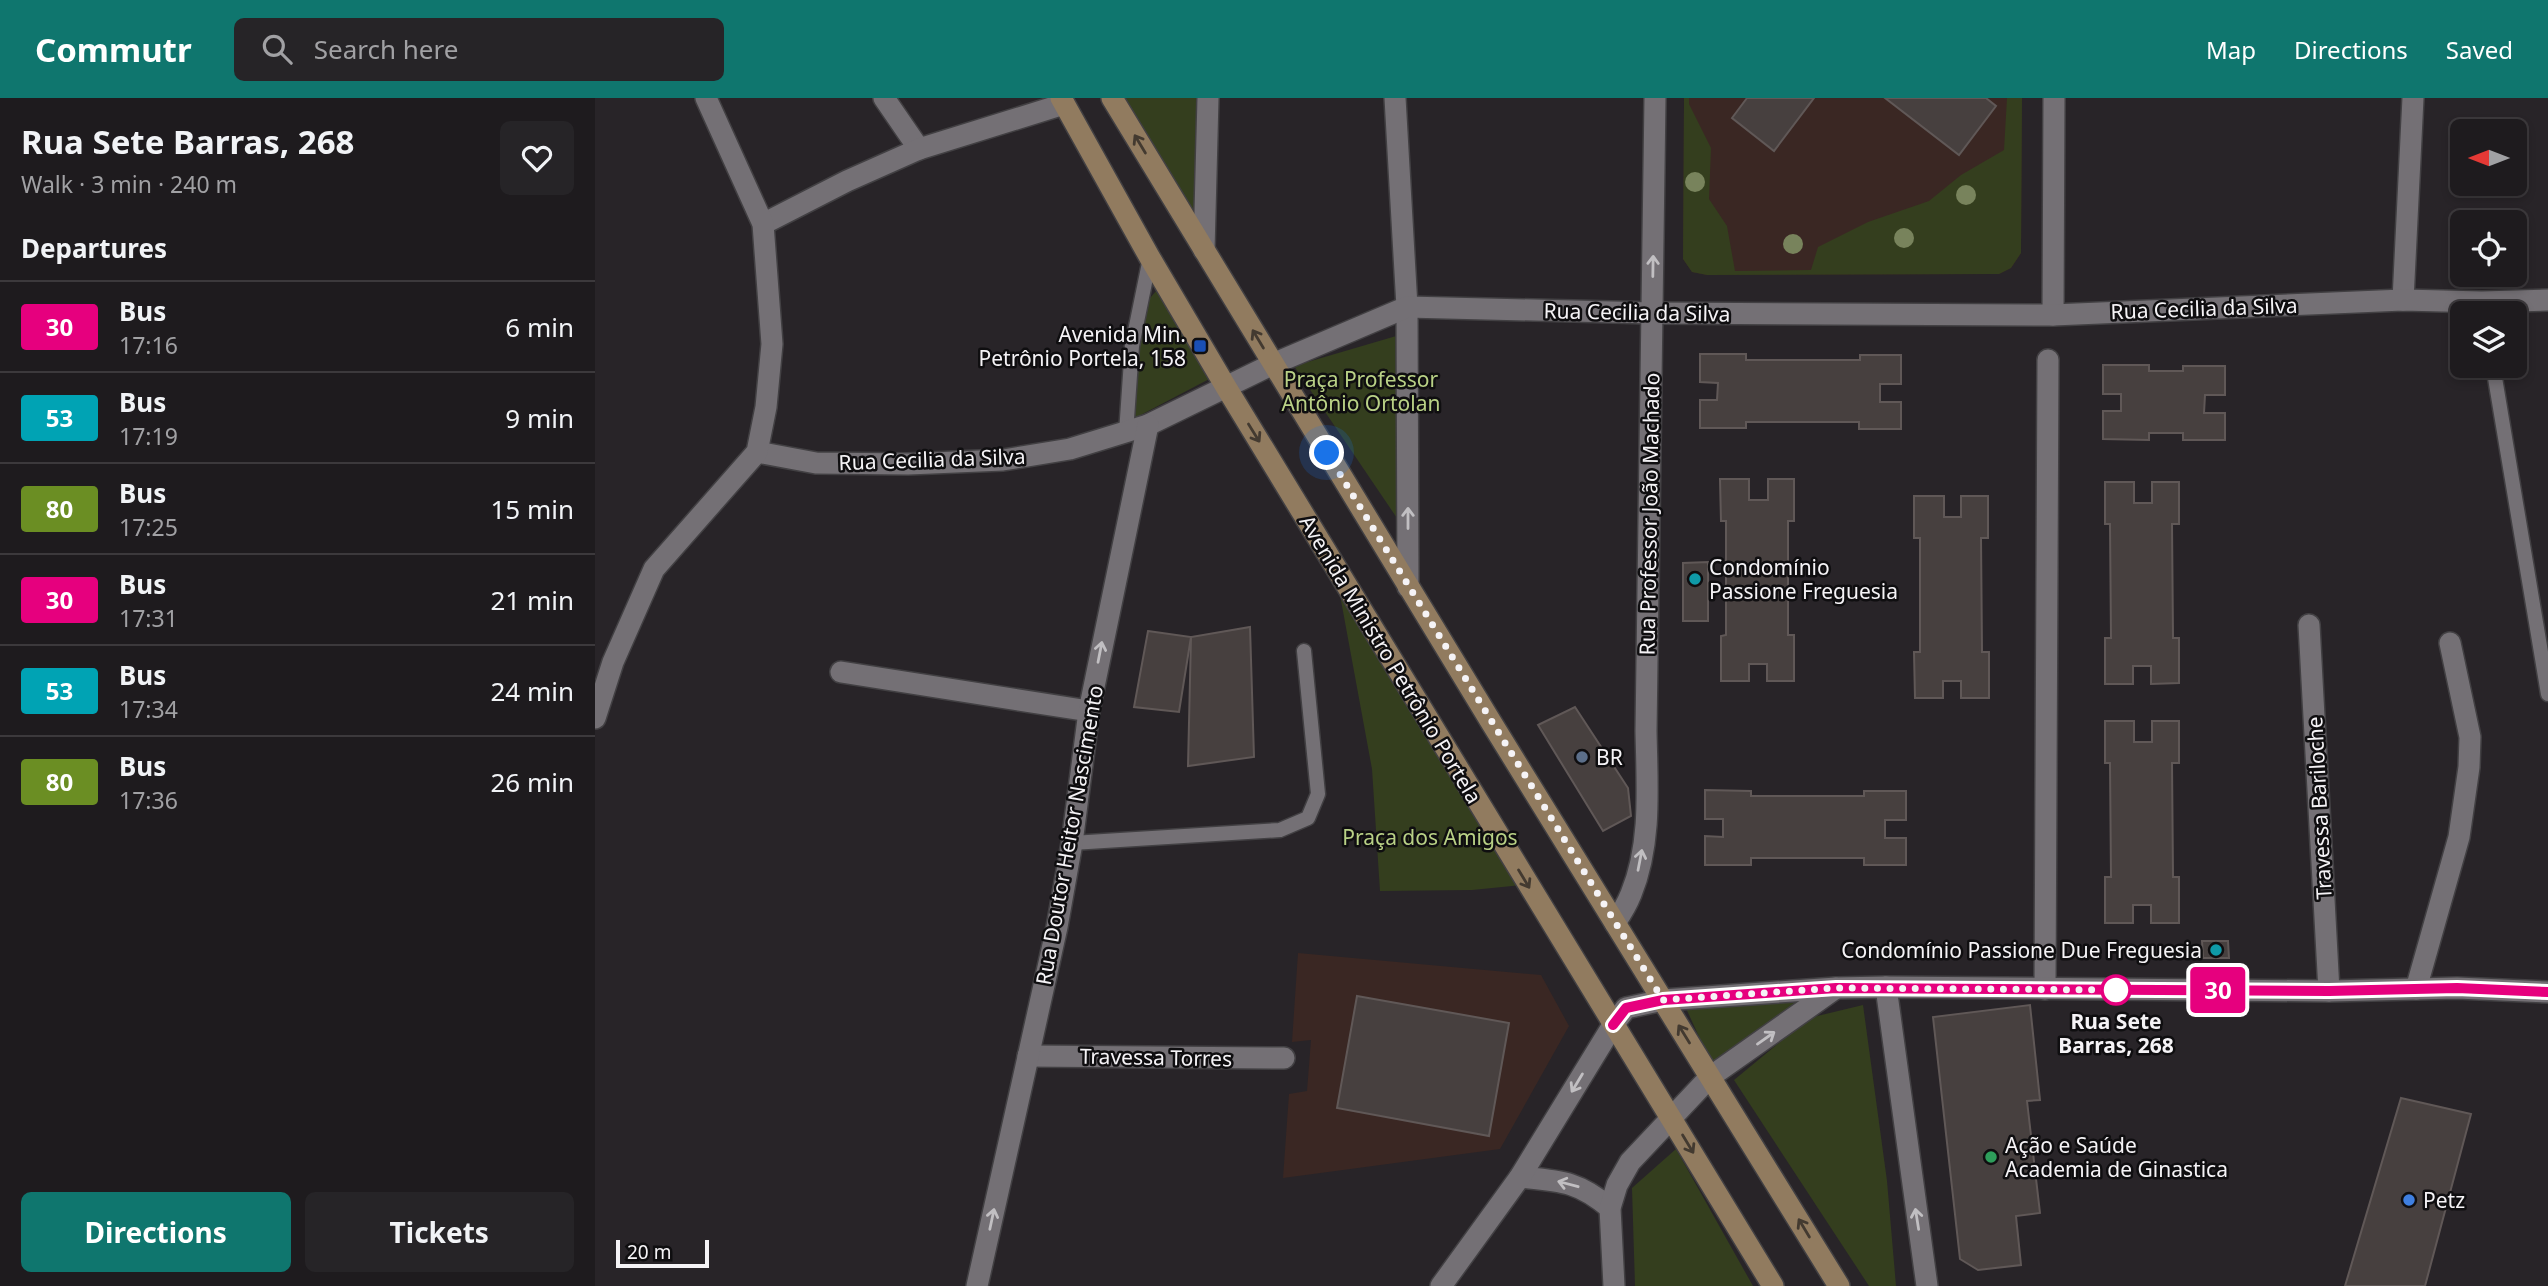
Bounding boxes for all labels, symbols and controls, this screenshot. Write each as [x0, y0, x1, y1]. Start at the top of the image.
search box [234, 18, 724, 81]
text: Commutr [35, 27, 192, 72]
icon: search [258, 30, 296, 68]
text: Search here [314, 31, 458, 67]
text: Map [2206, 33, 2256, 66]
text: Directions [2294, 33, 2408, 66]
text: Saved [2446, 33, 2513, 66]
text: Rua Sete Barras, 268 [21, 119, 354, 164]
north arrow [2450, 119, 2527, 196]
map controls [2450, 119, 2527, 378]
button: heart [500, 121, 574, 195]
one-way arrow [1133, 135, 1147, 155]
text: Walk · 3 min · 240 m [21, 168, 237, 200]
button: locate [2450, 210, 2527, 287]
text: Departures [21, 230, 167, 266]
one-way arrow [1646, 255, 1660, 278]
street label: Rua Cecilia da Silva [2110, 291, 2298, 325]
text: Bus [119, 293, 166, 329]
street label: Rua Cecilia da Silva [1543, 296, 1731, 328]
button: layers [2450, 301, 2527, 378]
text: 6 min [505, 309, 574, 345]
text: 30 [46, 310, 73, 343]
place label: Avenida Min. Petrônio Portela, 158 [979, 320, 1186, 372]
text: 17:16 [119, 329, 178, 361]
one-way arrow [1251, 329, 1265, 349]
marker: Avenida Min. Petrônio Portela, 158 [1192, 338, 1208, 354]
park label: Praça Professor Antônio Ortolan [1282, 365, 1440, 417]
street label: Rua Professor João Machado [1633, 372, 1665, 656]
text: Bus [119, 384, 166, 420]
text: 9 min [505, 400, 574, 436]
text: 53 [46, 401, 73, 434]
text: 17:19 [119, 420, 178, 452]
one-way arrow [1246, 423, 1261, 442]
your location [1309, 435, 1344, 470]
street label: Rua Cecilia da Silva [838, 442, 1026, 476]
text: Bus [119, 475, 166, 511]
text: 15 min [490, 491, 574, 527]
text: 80 [46, 492, 73, 525]
one-way arrow [1401, 507, 1415, 530]
street label: Avenida Ministro Petrônio Portela [1294, 510, 1488, 808]
text: 17:25 [119, 511, 178, 543]
place label: Condomínio Passione Freguesia [1709, 553, 1898, 605]
text: Bus [119, 566, 166, 602]
marker: Condomínio Passione Freguesia [1687, 571, 1703, 587]
text: 21 min [490, 582, 574, 618]
text: 30 [46, 583, 73, 616]
text: 17:31 [119, 602, 178, 634]
one-way arrow [1094, 641, 1108, 664]
text: Bus [119, 657, 166, 693]
text: 24 min [490, 673, 574, 709]
text: 53 [46, 674, 73, 707]
street label: Rua Doutor Heitor Nascimento [1029, 683, 1109, 987]
text: 17:34 [119, 693, 178, 725]
street label: Travessa Bariloche [2300, 716, 2338, 900]
place label: BR [1596, 743, 1623, 771]
text: Bus [119, 748, 166, 784]
marker: BR [1574, 749, 1590, 765]
text: 26 min [490, 764, 574, 800]
text: 80 [46, 765, 73, 798]
text: 17:36 [119, 784, 178, 816]
park label: Praça dos Amigos [1342, 823, 1518, 851]
one-way arrow [1634, 849, 1648, 872]
one-way arrow [1517, 869, 1531, 889]
place label: Condomínio Passione Due Freguesia [1841, 936, 2202, 964]
marker: Condomínio Passione Due Freguesia [2208, 942, 2224, 958]
line badge: 30 [2187, 967, 2249, 1013]
text: 30 [2204, 973, 2232, 1006]
marker: Rua Sete Barras, 268 [2101, 975, 2131, 1005]
place label: Rua Sete Barras, 268 [2058, 1007, 2174, 1059]
one-way arrow [1676, 1025, 1690, 1045]
one-way arrow [1756, 1031, 1775, 1045]
street label: Travessa Torres [1080, 1042, 1232, 1072]
one-way arrow [1569, 1072, 1583, 1092]
place label: Ação e Saúde Academia de Ginastica [2005, 1131, 2228, 1183]
one-way arrow [1682, 1134, 1696, 1154]
marker: Ação e Saúde Academia de Ginastica [1983, 1149, 1999, 1165]
one-way arrow [1558, 1177, 1580, 1190]
place label: Petz [2423, 1186, 2465, 1214]
button: Directions [21, 1192, 291, 1272]
button: Tickets [305, 1192, 574, 1272]
marker: Petz [2401, 1192, 2417, 1208]
one-way arrow [986, 1208, 1000, 1231]
one-way arrow [1910, 1208, 1923, 1230]
one-way arrow [1796, 1218, 1810, 1238]
scale bar [616, 1237, 709, 1269]
text: 20 m [627, 1239, 671, 1265]

